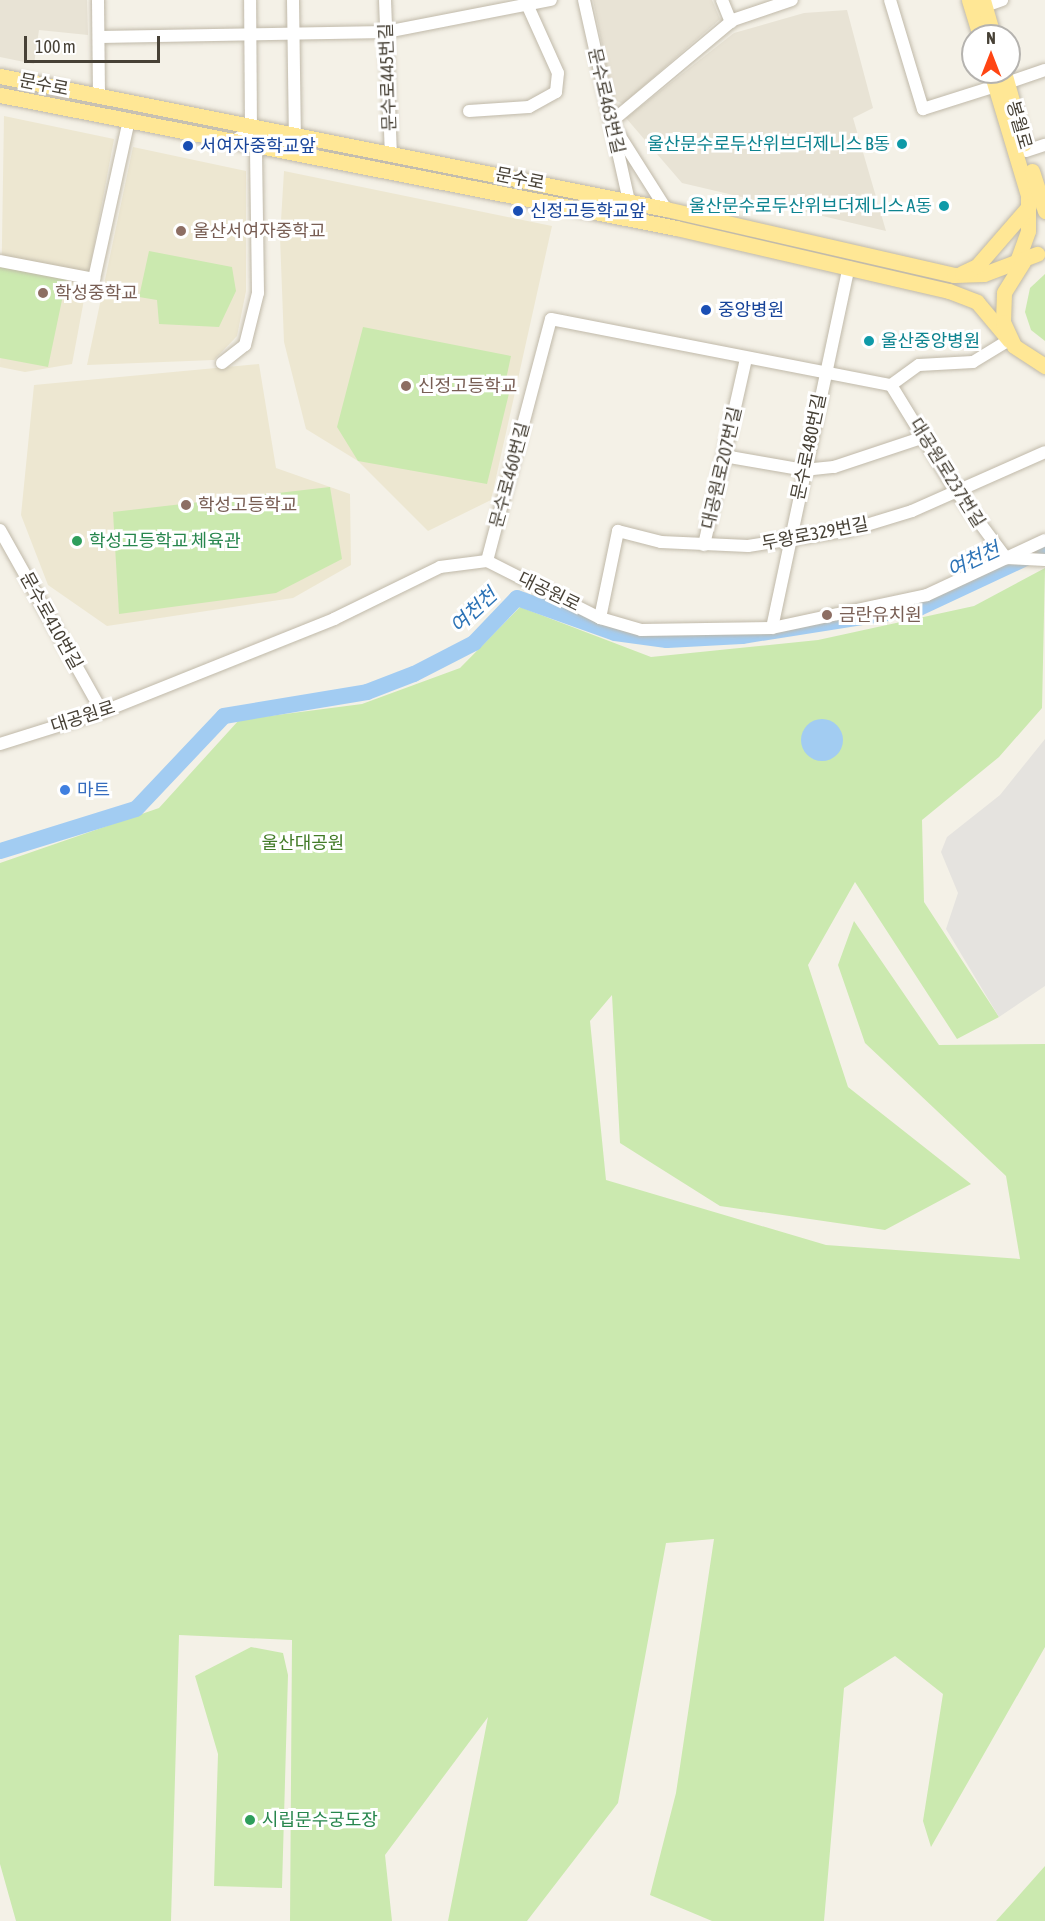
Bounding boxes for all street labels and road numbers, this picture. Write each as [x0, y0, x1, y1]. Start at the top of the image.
street label: 문수로445번길 [375, 23, 401, 131]
street label: 문수로463번길 [583, 46, 629, 156]
street label: 문수로 [18, 70, 70, 100]
street label: 봉월로 [1002, 98, 1036, 152]
street label: 문수로 [494, 164, 546, 194]
street label: 문수로480번길 [787, 392, 831, 502]
street label: 대공원로207번길 [697, 405, 747, 531]
street label: 대공원로237번길 [905, 414, 989, 532]
street label: 문수로460번길 [486, 420, 534, 530]
street label: 두왕로329번길 [760, 513, 870, 555]
street label: 문수로410번길 [15, 568, 87, 674]
street label: 대공원로 [514, 568, 584, 616]
street label: 대공원로 [48, 696, 118, 738]

